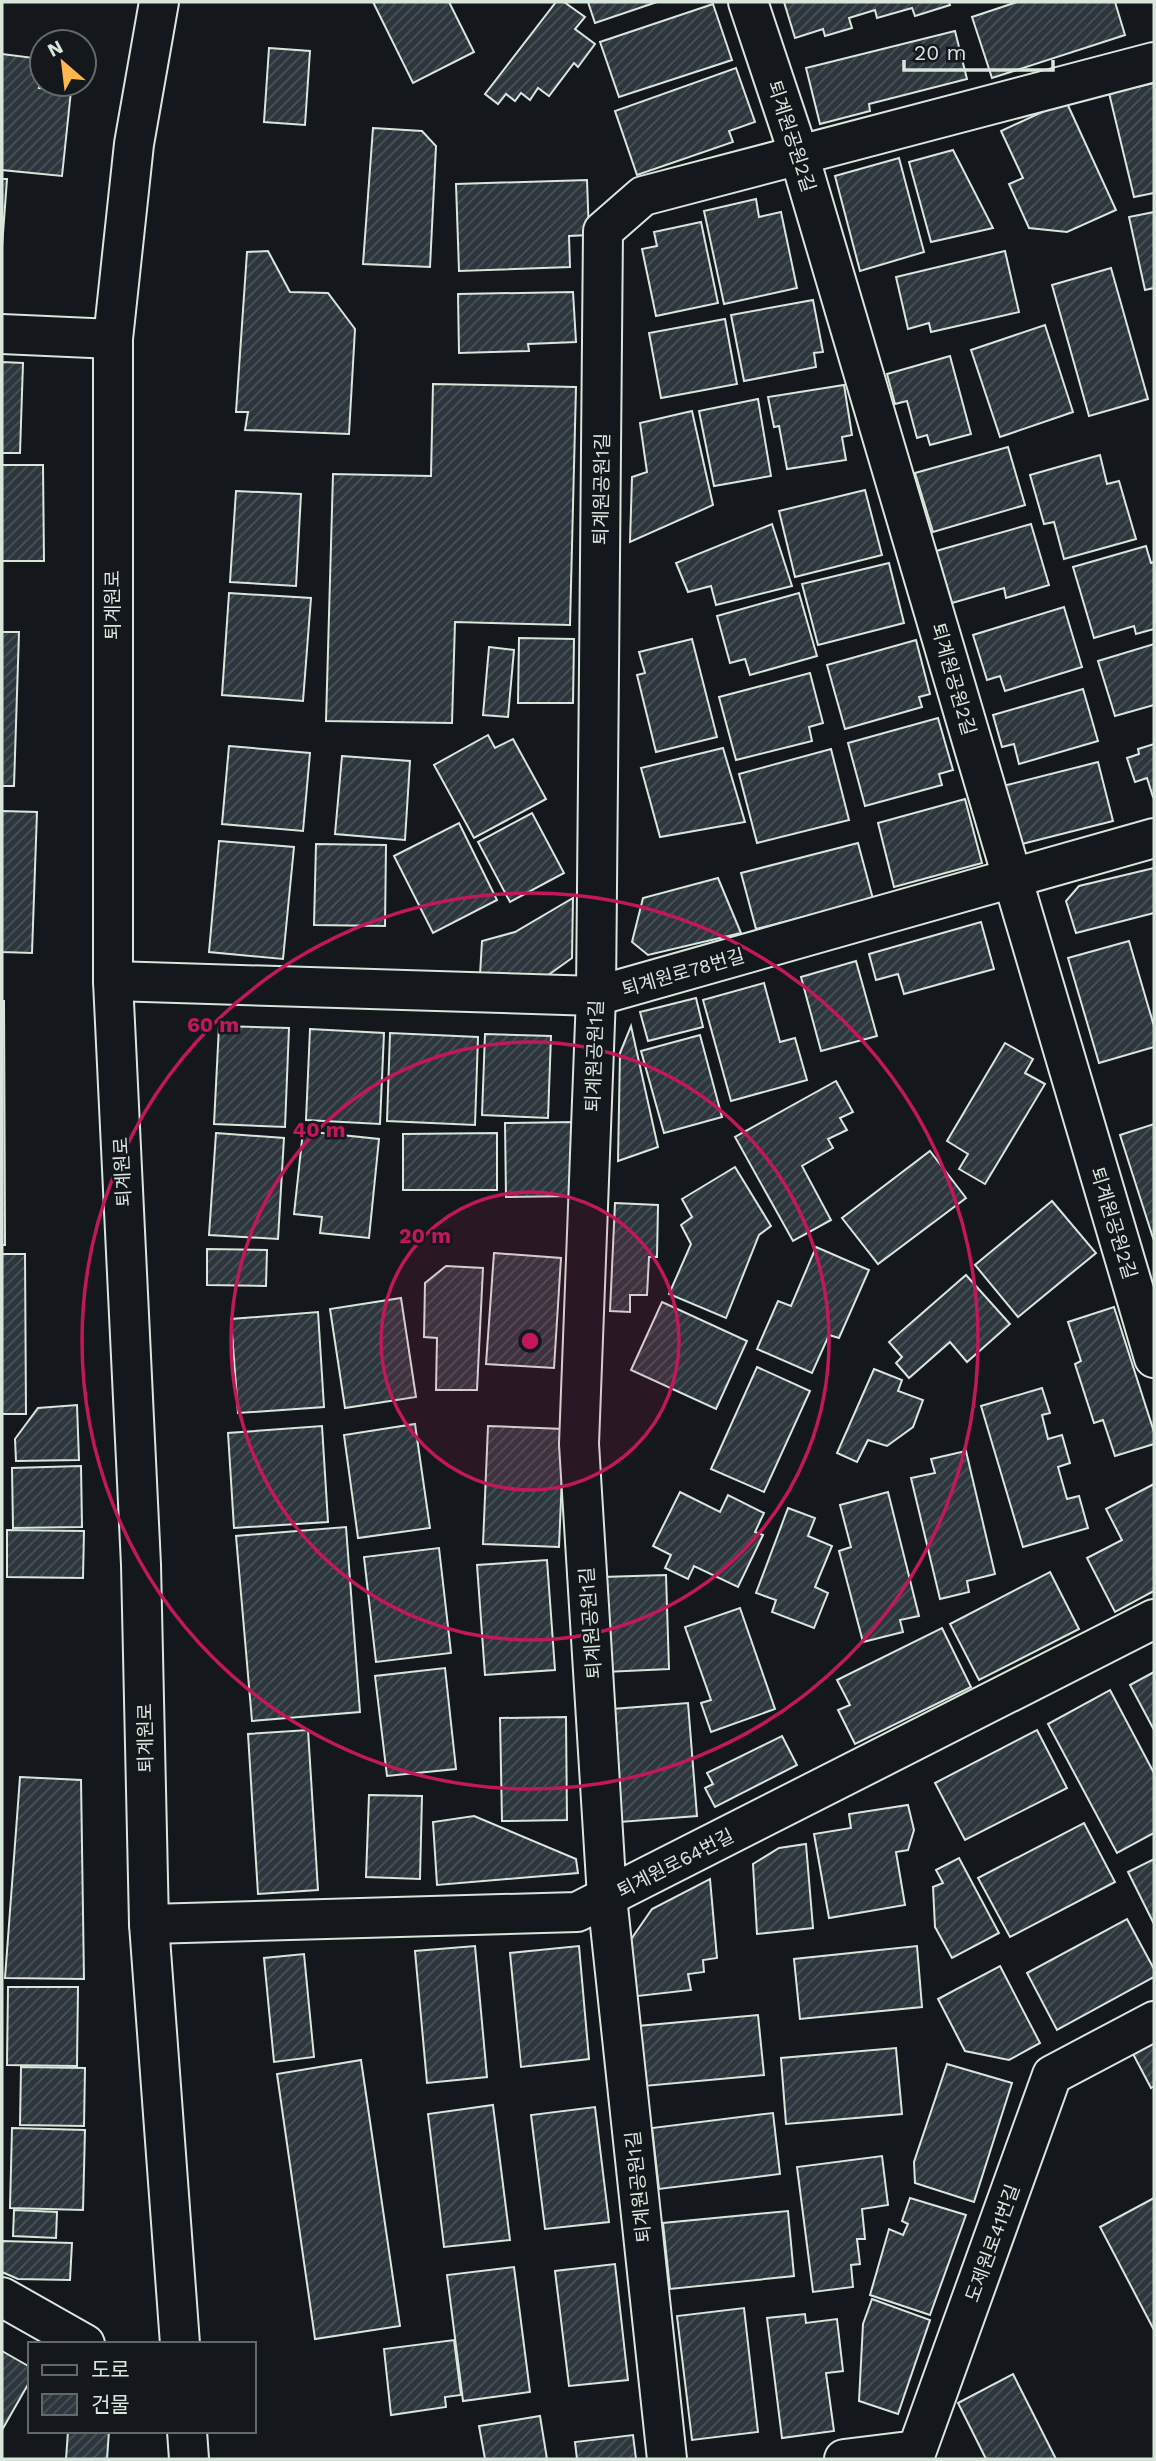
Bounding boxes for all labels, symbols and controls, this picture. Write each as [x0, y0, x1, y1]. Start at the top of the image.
north arrow [28, 28, 98, 98]
scale bar [904, 28, 1053, 72]
text: N [44, 35, 67, 62]
text: 20 m [914, 40, 966, 65]
street label: 퇴계원공원2길 [763, 77, 820, 195]
street label: 퇴계원공원1길 [589, 433, 614, 545]
street label: 퇴계원로 [101, 570, 124, 640]
street label: 퇴계원공원2길 [926, 620, 981, 738]
street label: 퇴계원로78번길 [619, 944, 747, 1001]
street label: 퇴계원공원1길 [581, 1000, 608, 1113]
text: 60 m [187, 1012, 239, 1037]
text: 40 m [293, 1117, 345, 1142]
street label: 퇴계원로 [109, 1136, 136, 1207]
street label: 퇴계원공원2길 [1086, 1164, 1141, 1282]
text: 20 m [399, 1223, 451, 1248]
centre of rings [518, 1329, 542, 1353]
street label: 퇴계원공원1길 [575, 1566, 606, 1680]
street label: 퇴계원로 [133, 1703, 158, 1773]
street label: 퇴계원로64번길 [613, 1824, 737, 1903]
street label: 퇴계원공원1길 [621, 2130, 656, 2244]
street label: 도제원로41번길 [961, 2181, 1024, 2305]
legend [28, 2342, 256, 2433]
text: 도로 [91, 2357, 130, 2382]
text: 건물 [91, 2392, 130, 2417]

